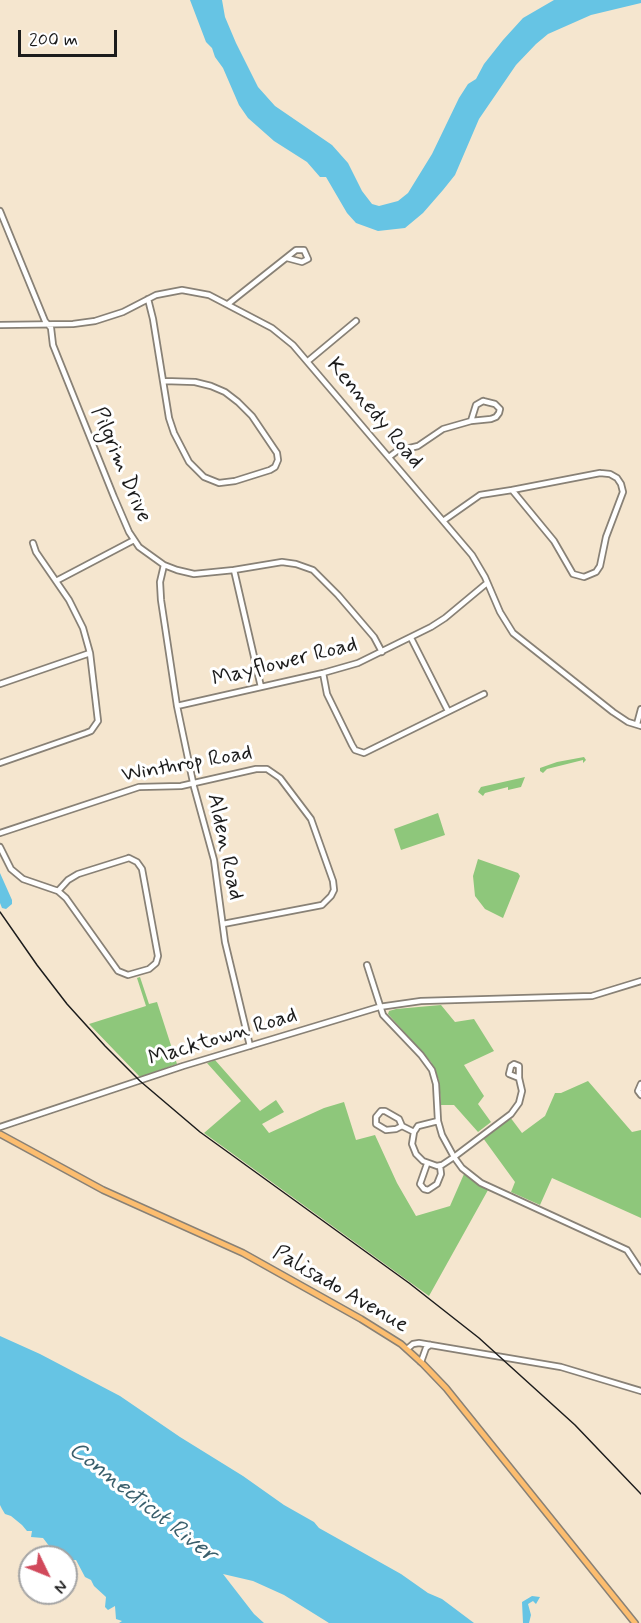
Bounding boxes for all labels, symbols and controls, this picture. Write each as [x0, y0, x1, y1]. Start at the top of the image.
scale bar [21, 18, 120, 56]
text: 200 m [29, 28, 78, 52]
street label: Kennedy Road [320, 353, 428, 475]
street label: Pilgrim Drive [84, 403, 156, 527]
street label: Mayflower Road [210, 632, 360, 694]
street label: Winthrop Road [120, 741, 254, 789]
street label: Alden Road [200, 791, 248, 903]
street label: Macktown Road [146, 1003, 300, 1073]
street label: Palisado Avenue [267, 1240, 413, 1340]
water label: Connecticut River [62, 1436, 222, 1570]
north arrow [18, 1545, 78, 1605]
text: N [49, 1575, 71, 1597]

